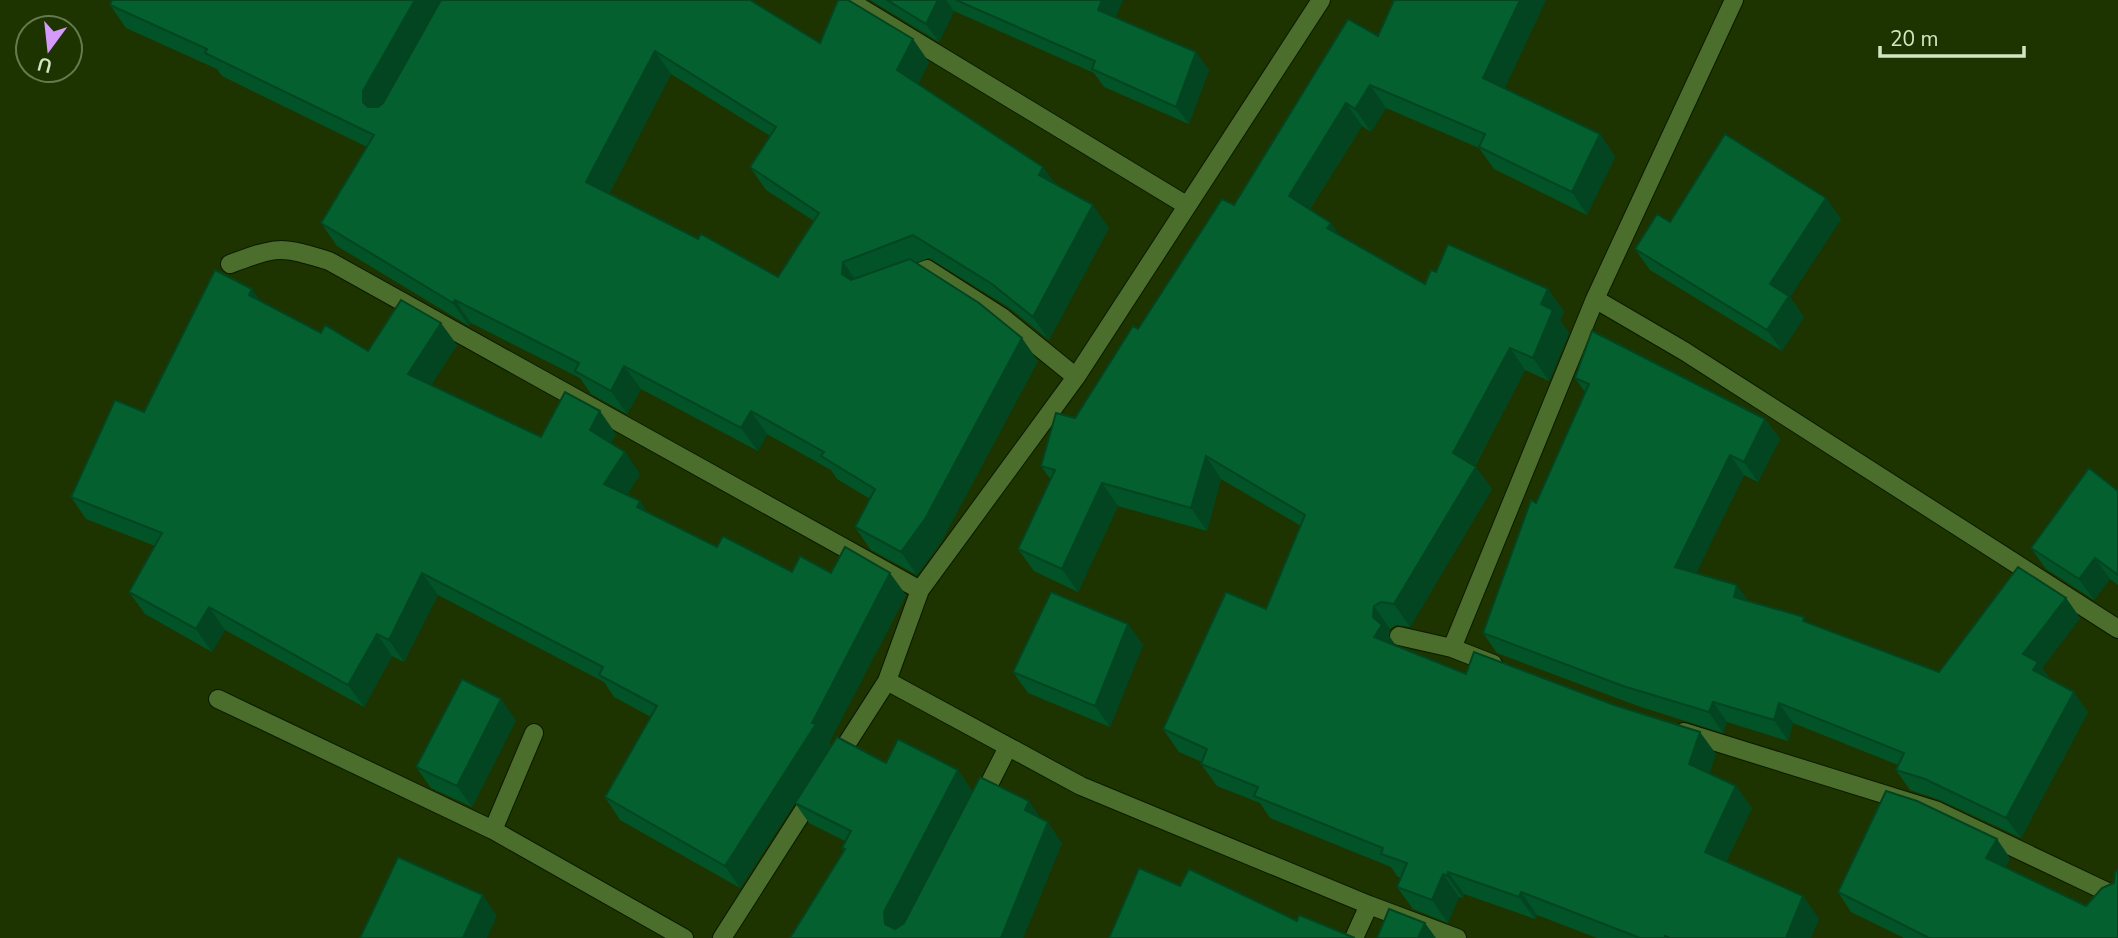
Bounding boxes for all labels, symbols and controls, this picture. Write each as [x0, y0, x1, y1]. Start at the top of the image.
north arrow [14, 14, 84, 84]
scale bar [1880, 14, 2024, 58]
text: 20 m [1890, 25, 1939, 53]
text: U [35, 50, 55, 79]

